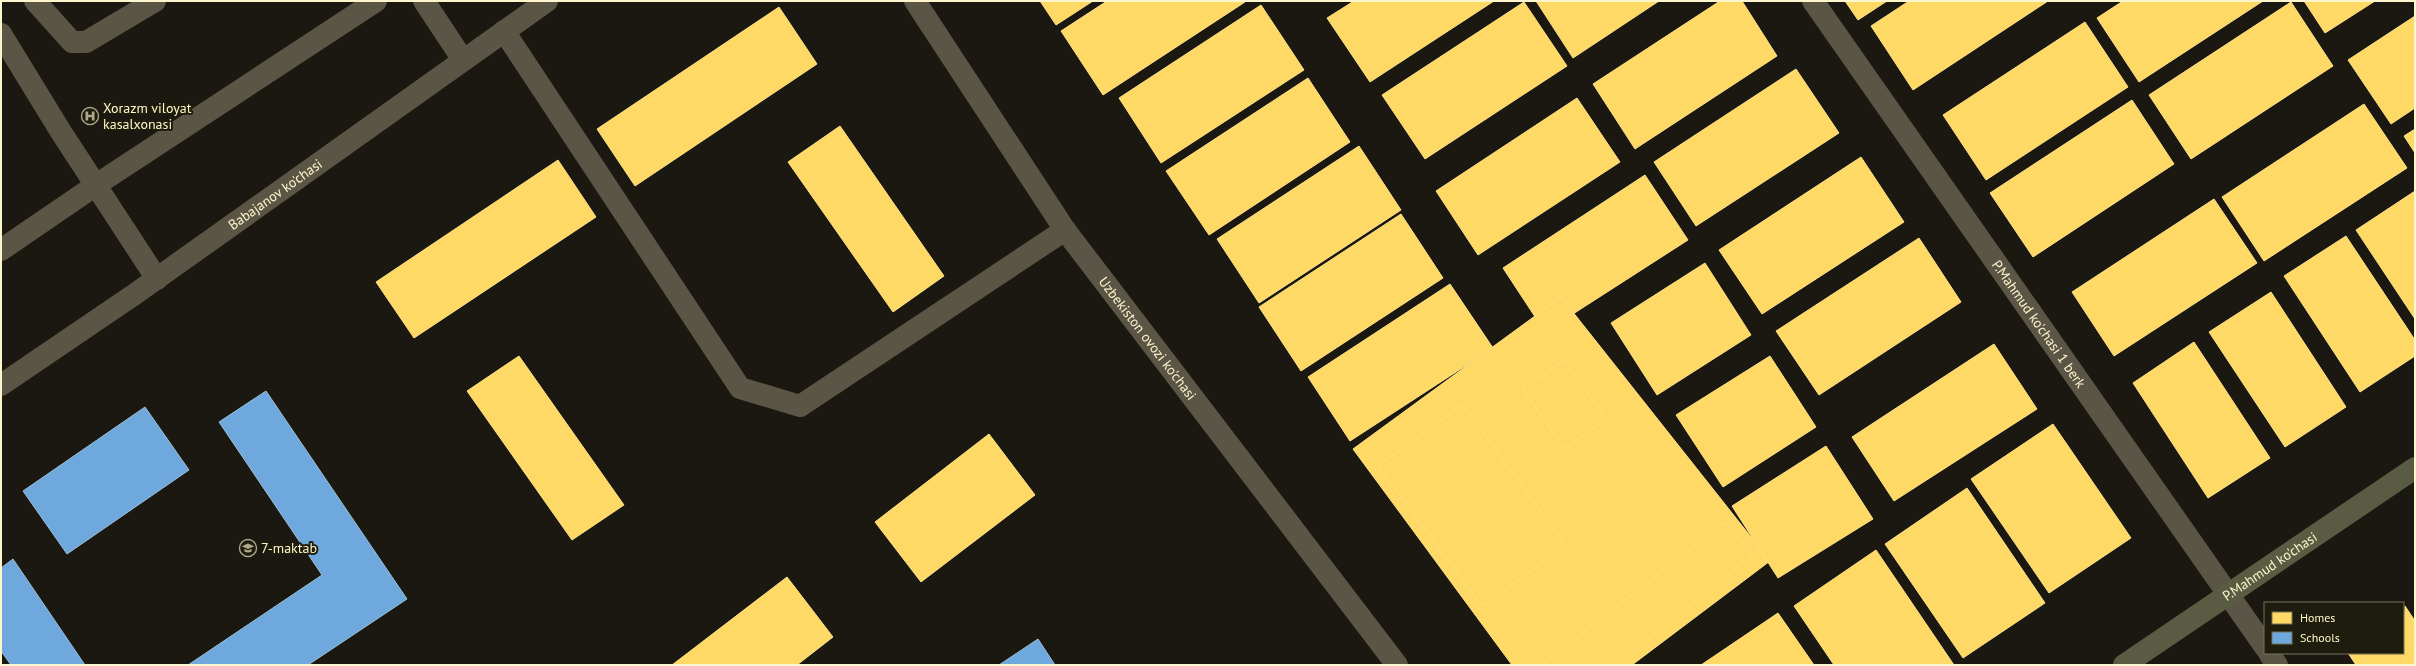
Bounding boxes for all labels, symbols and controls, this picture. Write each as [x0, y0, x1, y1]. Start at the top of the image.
place label: Xorazm viloyat kasalxonasi [103, 99, 192, 133]
hospital icon: Xorazm viloyat kasalxonasi [80, 106, 100, 126]
street label: Babajanov ko'chasi [225, 155, 326, 234]
street label: P.Mahmud ko'chasi 1 berk [1988, 256, 2090, 391]
street label: Uzbekiston ovozi ko'chasi [1095, 273, 1201, 404]
street label: P.Mahmud ko'chasi [2219, 528, 2321, 605]
school or university icon: 7-maktab [238, 538, 258, 558]
place label: 7-maktab [261, 539, 317, 557]
legend [2264, 602, 2404, 654]
text: Homes [2300, 610, 2335, 625]
text: Schools [2300, 630, 2340, 645]

